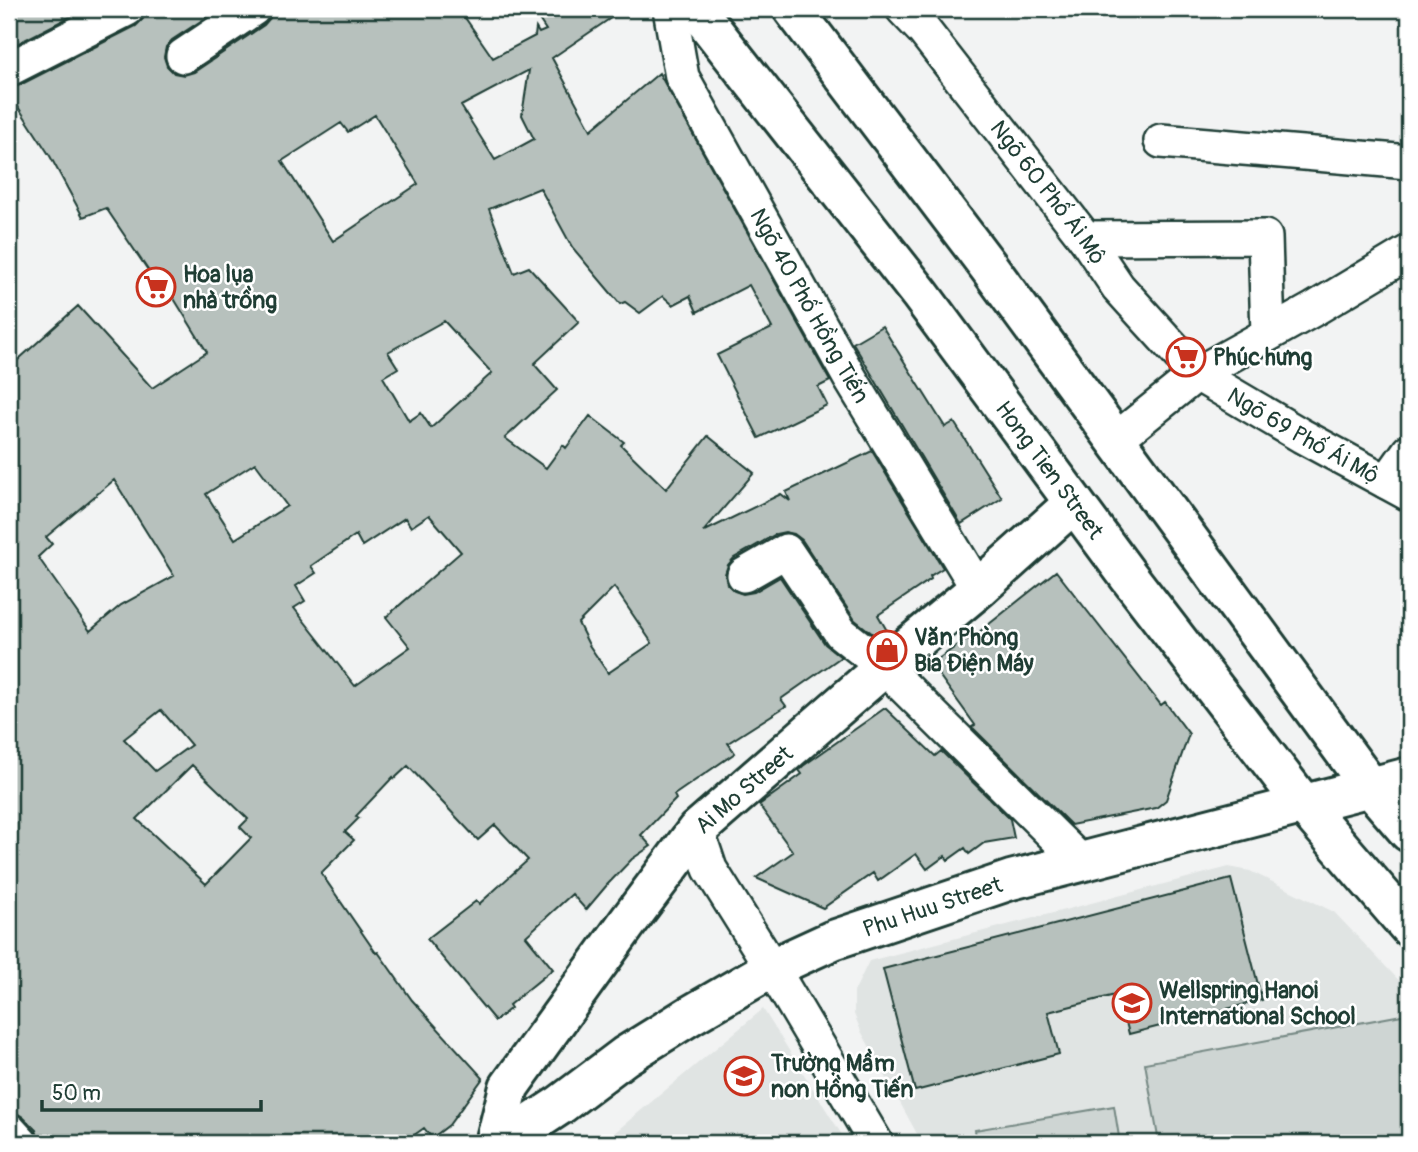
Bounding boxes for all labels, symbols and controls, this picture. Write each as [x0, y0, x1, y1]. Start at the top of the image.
street label: Ngõ 60 Phố Ái Mộ [984, 114, 1113, 269]
street label: Ngõ 40 Phố Hồng Tiến [744, 203, 876, 408]
place label: Hoa lụa nhà trồng [183, 260, 277, 315]
supermarket icon: Hoa lụa nhà trồng [135, 266, 177, 308]
supermarket icon: Phúc hưng [1165, 336, 1207, 378]
place label: Phúc hưng [1213, 343, 1313, 372]
street label: Ngõ 69 Phố Ái Mộ [1222, 381, 1384, 490]
street label: Hong Tien Street [989, 395, 1111, 545]
place label: Văn Phòng Bia Điện Máy [914, 623, 1034, 678]
shop icon: Văn Phòng Bia Điện Máy [866, 629, 908, 671]
street label: Ai Mo Street [689, 738, 799, 840]
street label: Phu Huu Street [859, 869, 1006, 943]
place label: Wellspring Hanoi International School [1159, 976, 1356, 1031]
school or university icon: Wellspring Hanoi International School [1111, 982, 1153, 1024]
place label: Trường Mầm non Hồng Tiến [770, 1048, 913, 1104]
school or university icon: Trường Mầm non Hồng Tiến [723, 1055, 765, 1097]
scale bar [42, 1068, 261, 1112]
text: 50 m [52, 1080, 101, 1107]

